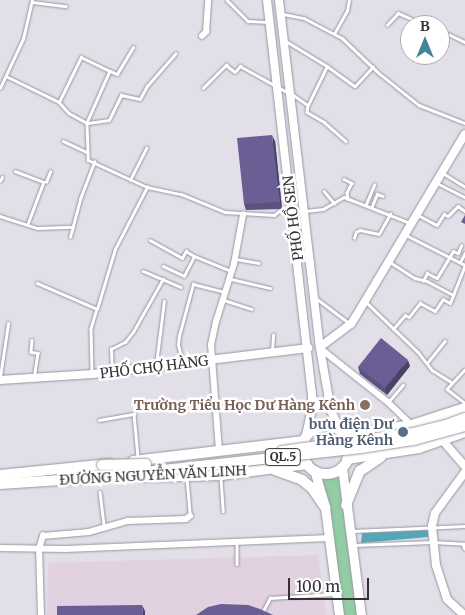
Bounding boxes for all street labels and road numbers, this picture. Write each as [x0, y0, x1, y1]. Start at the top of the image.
street label: PHỐ HỒ SEN [279, 174, 307, 262]
street label: PHỐ CHỢ HÀNG [99, 352, 209, 382]
road number: QL.5 [264, 448, 302, 467]
street label: ĐƯỜNG NGUYỄN VĂN LINH [59, 462, 247, 488]

